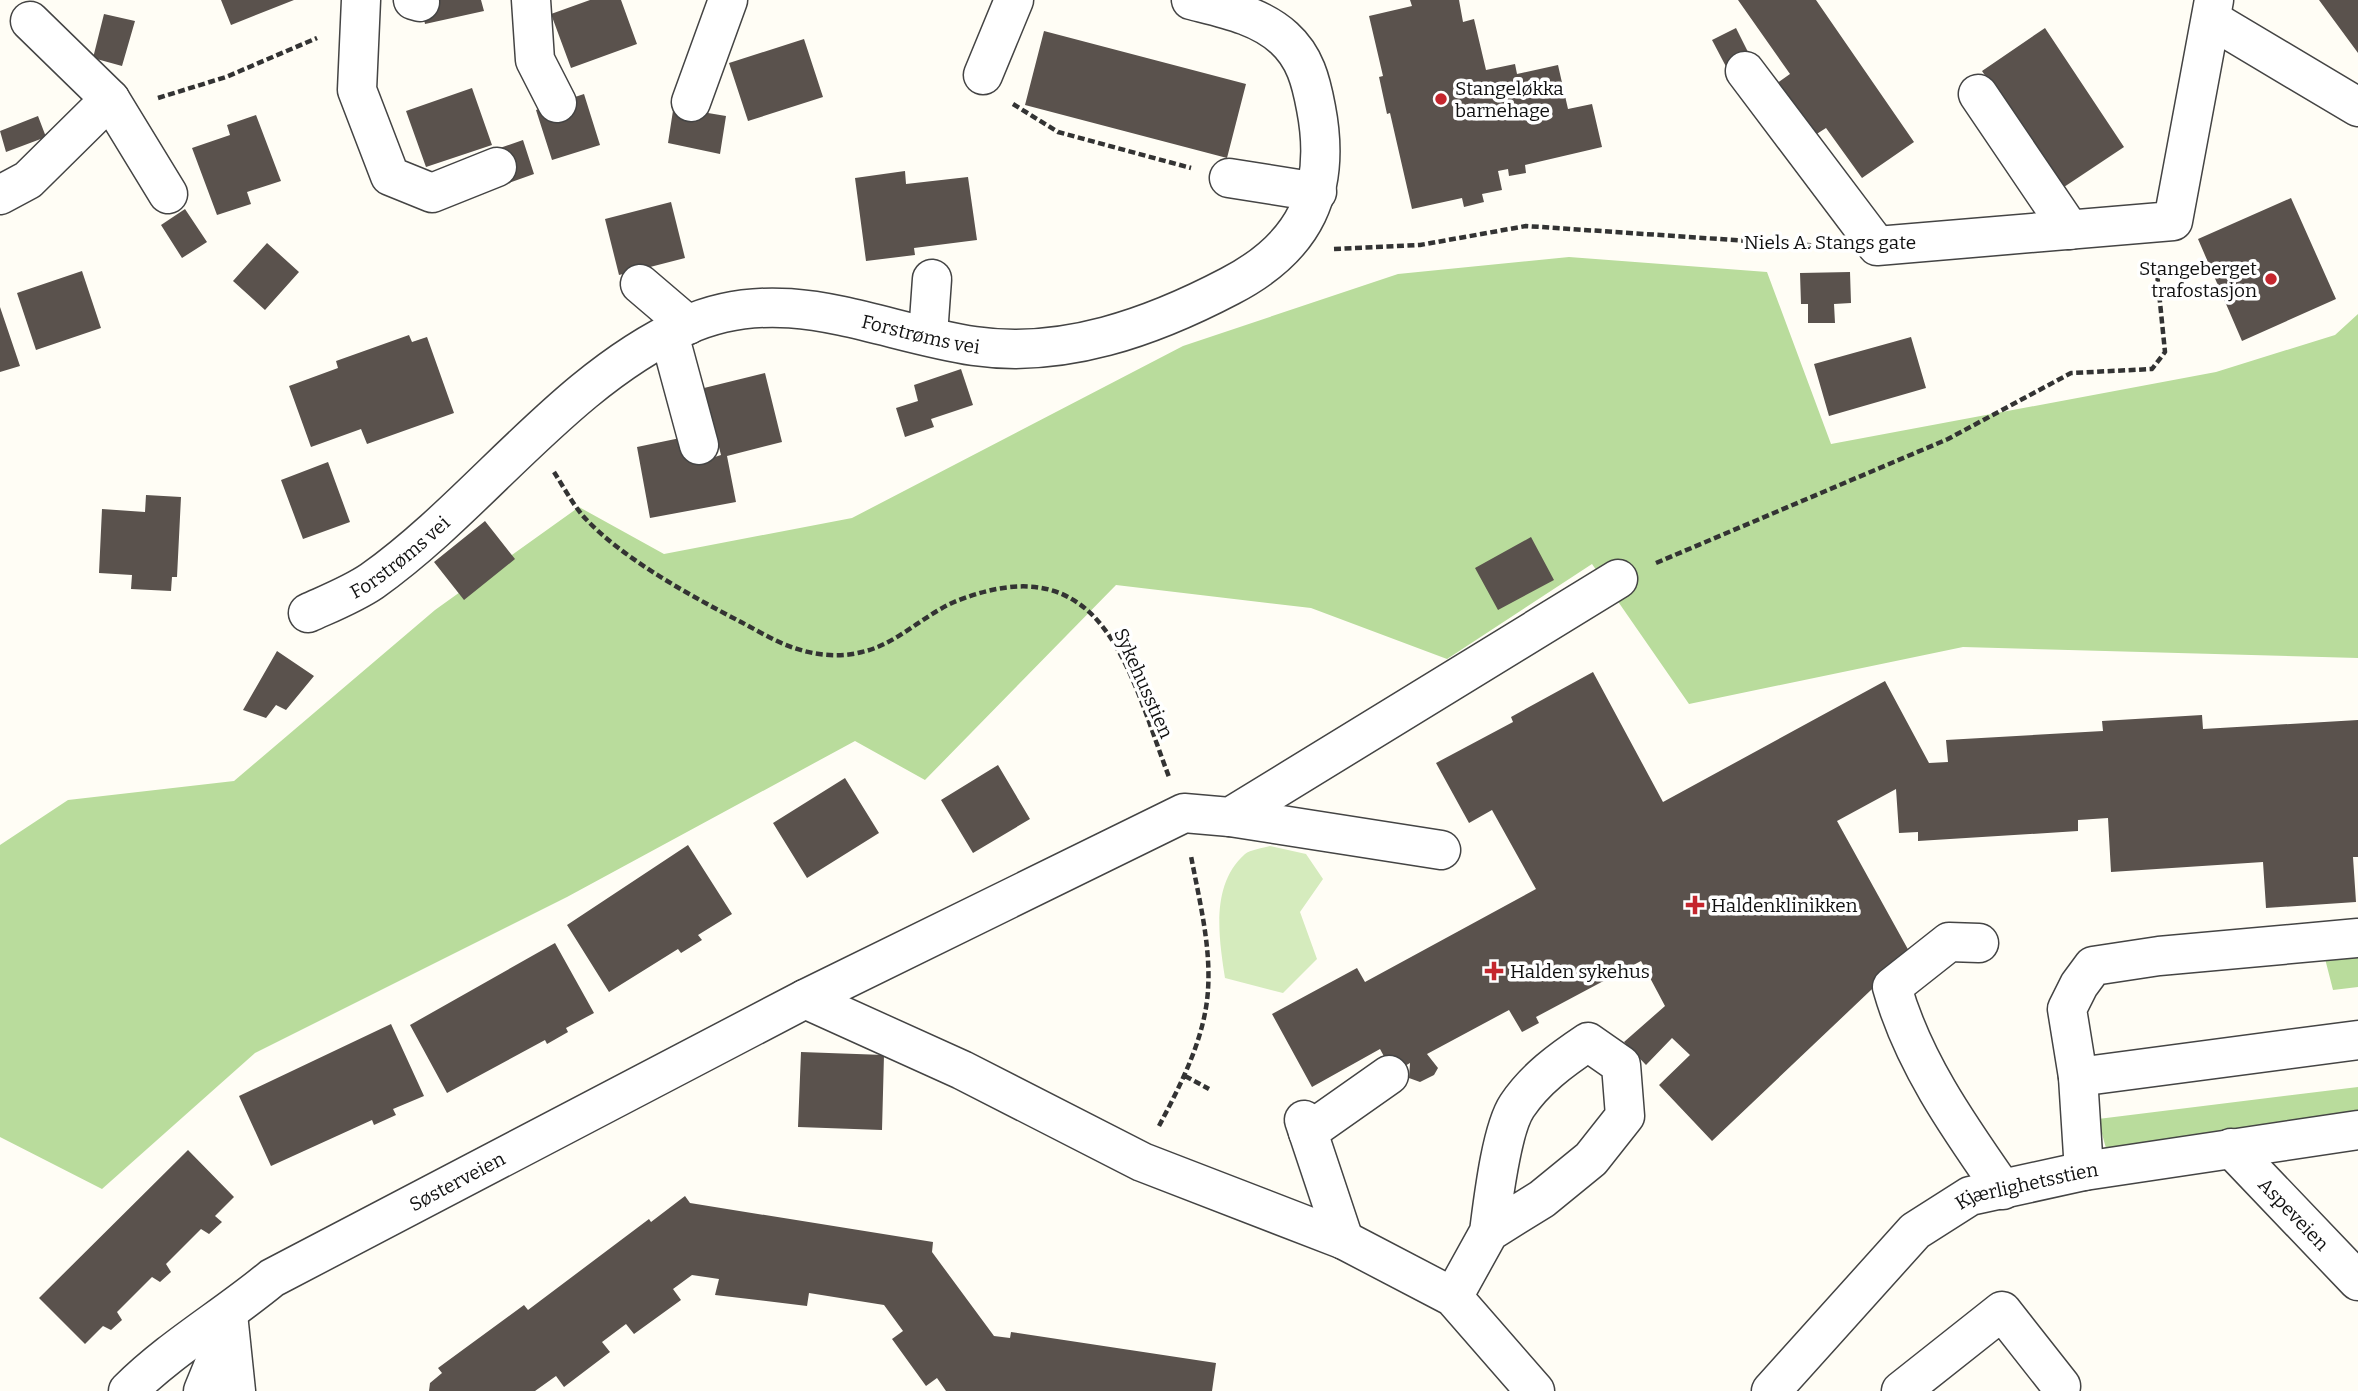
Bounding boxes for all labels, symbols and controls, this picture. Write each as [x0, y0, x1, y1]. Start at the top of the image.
place label: Stangeløkka barnehage [1455, 77, 1564, 122]
marker: Stangeløkka barnehage [1433, 91, 1449, 107]
street label: Niels A. Stangs gate [1744, 231, 1916, 254]
place label: Stangeberget trafostasjon [2139, 257, 2257, 302]
marker: Stangeberget trafostasjon [2263, 271, 2279, 287]
street label: Forstrøms vei [859, 310, 982, 359]
street label: Forstrøms vei [346, 511, 455, 604]
street label: Sykehusstien [1109, 625, 1178, 742]
place label: Haldenklinikken [1711, 894, 1858, 917]
marker: Haldenklinikken [1685, 895, 1705, 915]
place label: Halden sykehus [1510, 960, 1650, 983]
marker: Halden sykehus [1484, 961, 1504, 981]
street label: Søsterveien [405, 1147, 509, 1216]
street label: Kjærlighetsstien [1951, 1158, 2100, 1215]
street label: Aspeveien [2253, 1173, 2333, 1255]

